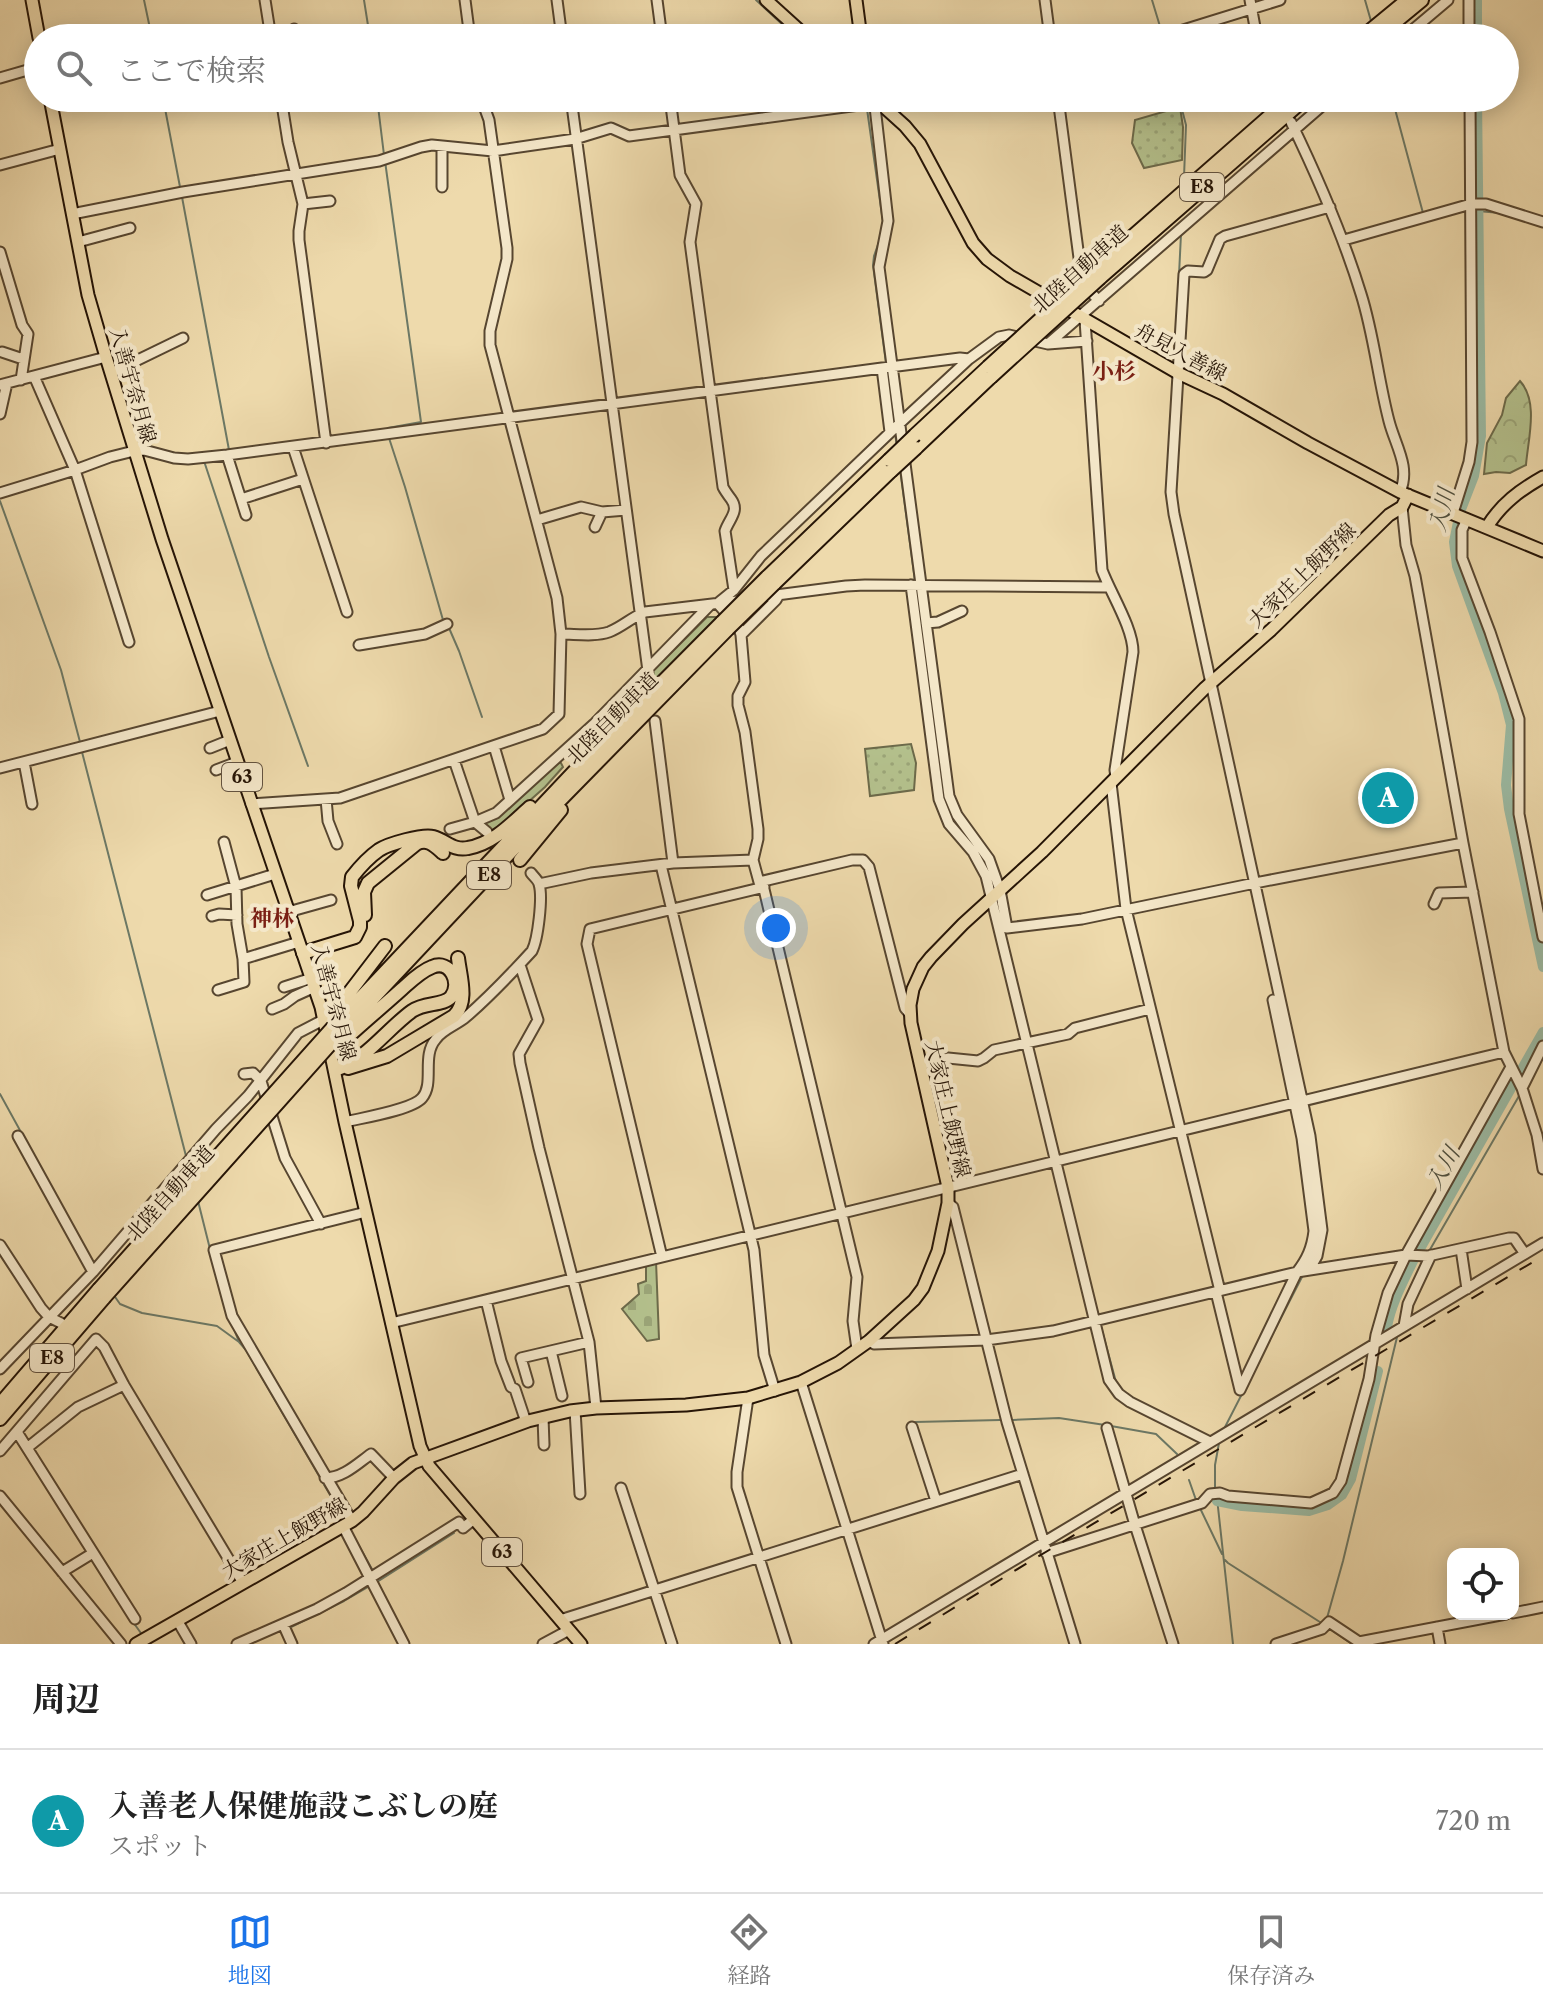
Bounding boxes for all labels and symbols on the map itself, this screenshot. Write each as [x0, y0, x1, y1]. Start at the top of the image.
road number: E8 [1180, 173, 1224, 201]
street label: 北陸自動車道 [1027, 220, 1133, 318]
street label: 舟見入善線 [1131, 318, 1231, 386]
street label: 入善宇奈月線 [105, 324, 161, 446]
district label: 小杉 [1092, 358, 1136, 385]
water label: 入川 [1424, 484, 1461, 534]
street label: 大家庄上飯野線 [1243, 518, 1361, 632]
street label: 北陸自動車道 [561, 667, 663, 769]
road number: 63 [222, 763, 262, 791]
pin: A [1362, 768, 1414, 828]
road number: E8 [467, 861, 511, 889]
district label: 神林 [250, 905, 294, 932]
your location [756, 908, 796, 948]
street label: 入善宇奈月線 [307, 941, 361, 1063]
street label: 大家庄上飯野線 [921, 1038, 975, 1180]
street label: 北陸自動車道 [121, 1140, 219, 1246]
water label: 入川 [1421, 1140, 1466, 1194]
road number: E8 [30, 1344, 74, 1372]
street label: 大家庄上飯野線 [217, 1493, 351, 1583]
road number: 63 [482, 1538, 522, 1566]

